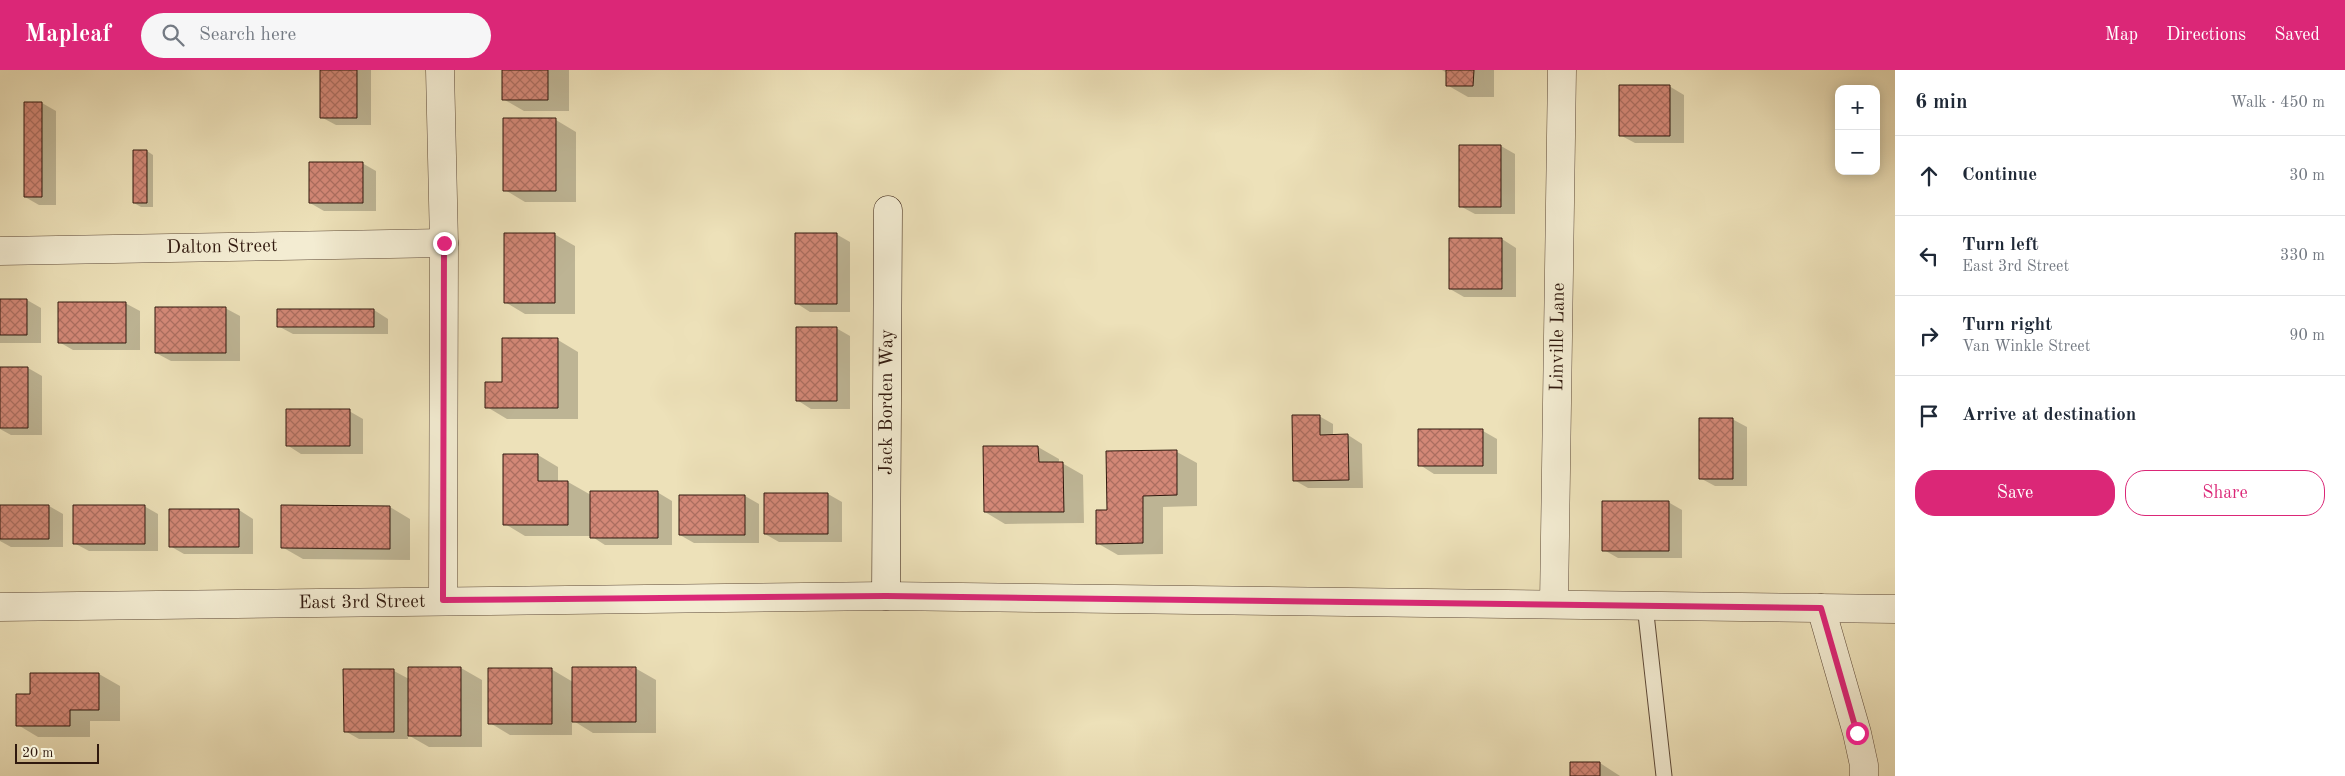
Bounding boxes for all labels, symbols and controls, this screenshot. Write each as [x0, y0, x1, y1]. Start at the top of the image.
search box [141, 13, 491, 58]
icon: search [159, 21, 187, 49]
text: Mapleaf [25, 23, 111, 47]
text: Search here [199, 26, 296, 45]
text: Map [2105, 26, 2138, 44]
text: Directions [2166, 26, 2246, 44]
text: Saved [2274, 26, 2320, 44]
map controls [1835, 85, 1880, 175]
button: + [1835, 85, 1880, 130]
text: 6 min [1915, 92, 1968, 113]
text: Walk · 450 m [2230, 95, 2325, 111]
button: − [1835, 130, 1880, 175]
icon: ahead [1915, 162, 1943, 190]
text: Continue [1962, 166, 2037, 185]
text: 30 m [2289, 168, 2325, 184]
route end [433, 232, 456, 255]
street label: Dalton Street [166, 236, 278, 258]
text: Turn left [1962, 236, 2039, 255]
icon: left [1915, 242, 1943, 270]
text: 330 m [2280, 248, 2325, 264]
text: East 3rd Street [1962, 259, 2069, 275]
street label: Linville Lane [1548, 282, 1568, 392]
text: Turn right [1962, 316, 2052, 335]
icon: right [1915, 322, 1943, 350]
text: 90 m [2289, 328, 2325, 344]
street label: Jack Borden Way [877, 329, 897, 475]
text: Van Winkle Street [1962, 339, 2090, 355]
icon: arrive [1915, 402, 1943, 430]
text: Arrive at destination [1962, 406, 2136, 425]
button: Save [1915, 470, 2115, 516]
button: Share [2125, 470, 2325, 516]
street label: East 3rd Street [298, 592, 426, 613]
route start [1846, 722, 1869, 745]
scale bar [15, 741, 99, 764]
text: 20 m [22, 746, 53, 760]

